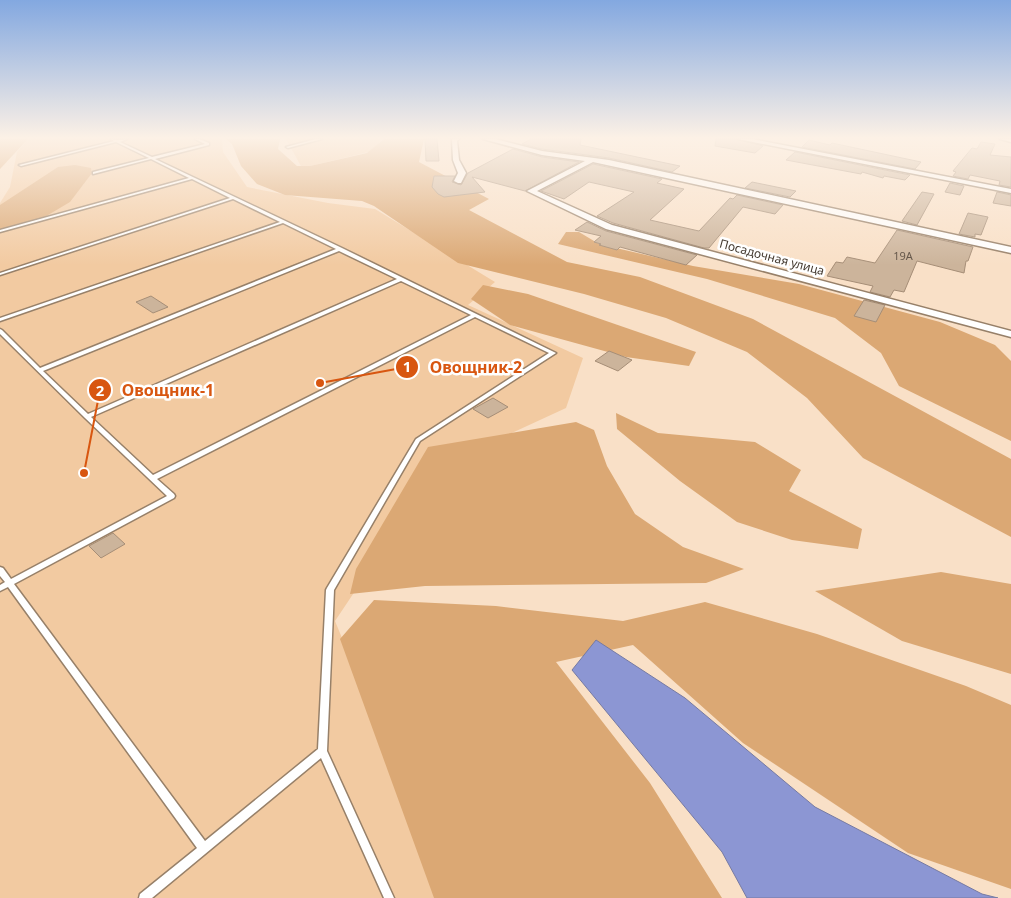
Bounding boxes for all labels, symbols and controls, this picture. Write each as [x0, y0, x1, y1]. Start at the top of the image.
street label: Посадочная улица [718, 235, 826, 279]
house number: 19А [893, 248, 914, 263]
callout: Овощник-2 [395, 352, 532, 383]
text: 1 [403, 356, 411, 376]
text: Овощник-2 [430, 356, 522, 378]
callout: Овощник-1 [87, 375, 224, 406]
text: Овощник-1 [122, 379, 214, 401]
text: 2 [96, 380, 105, 400]

